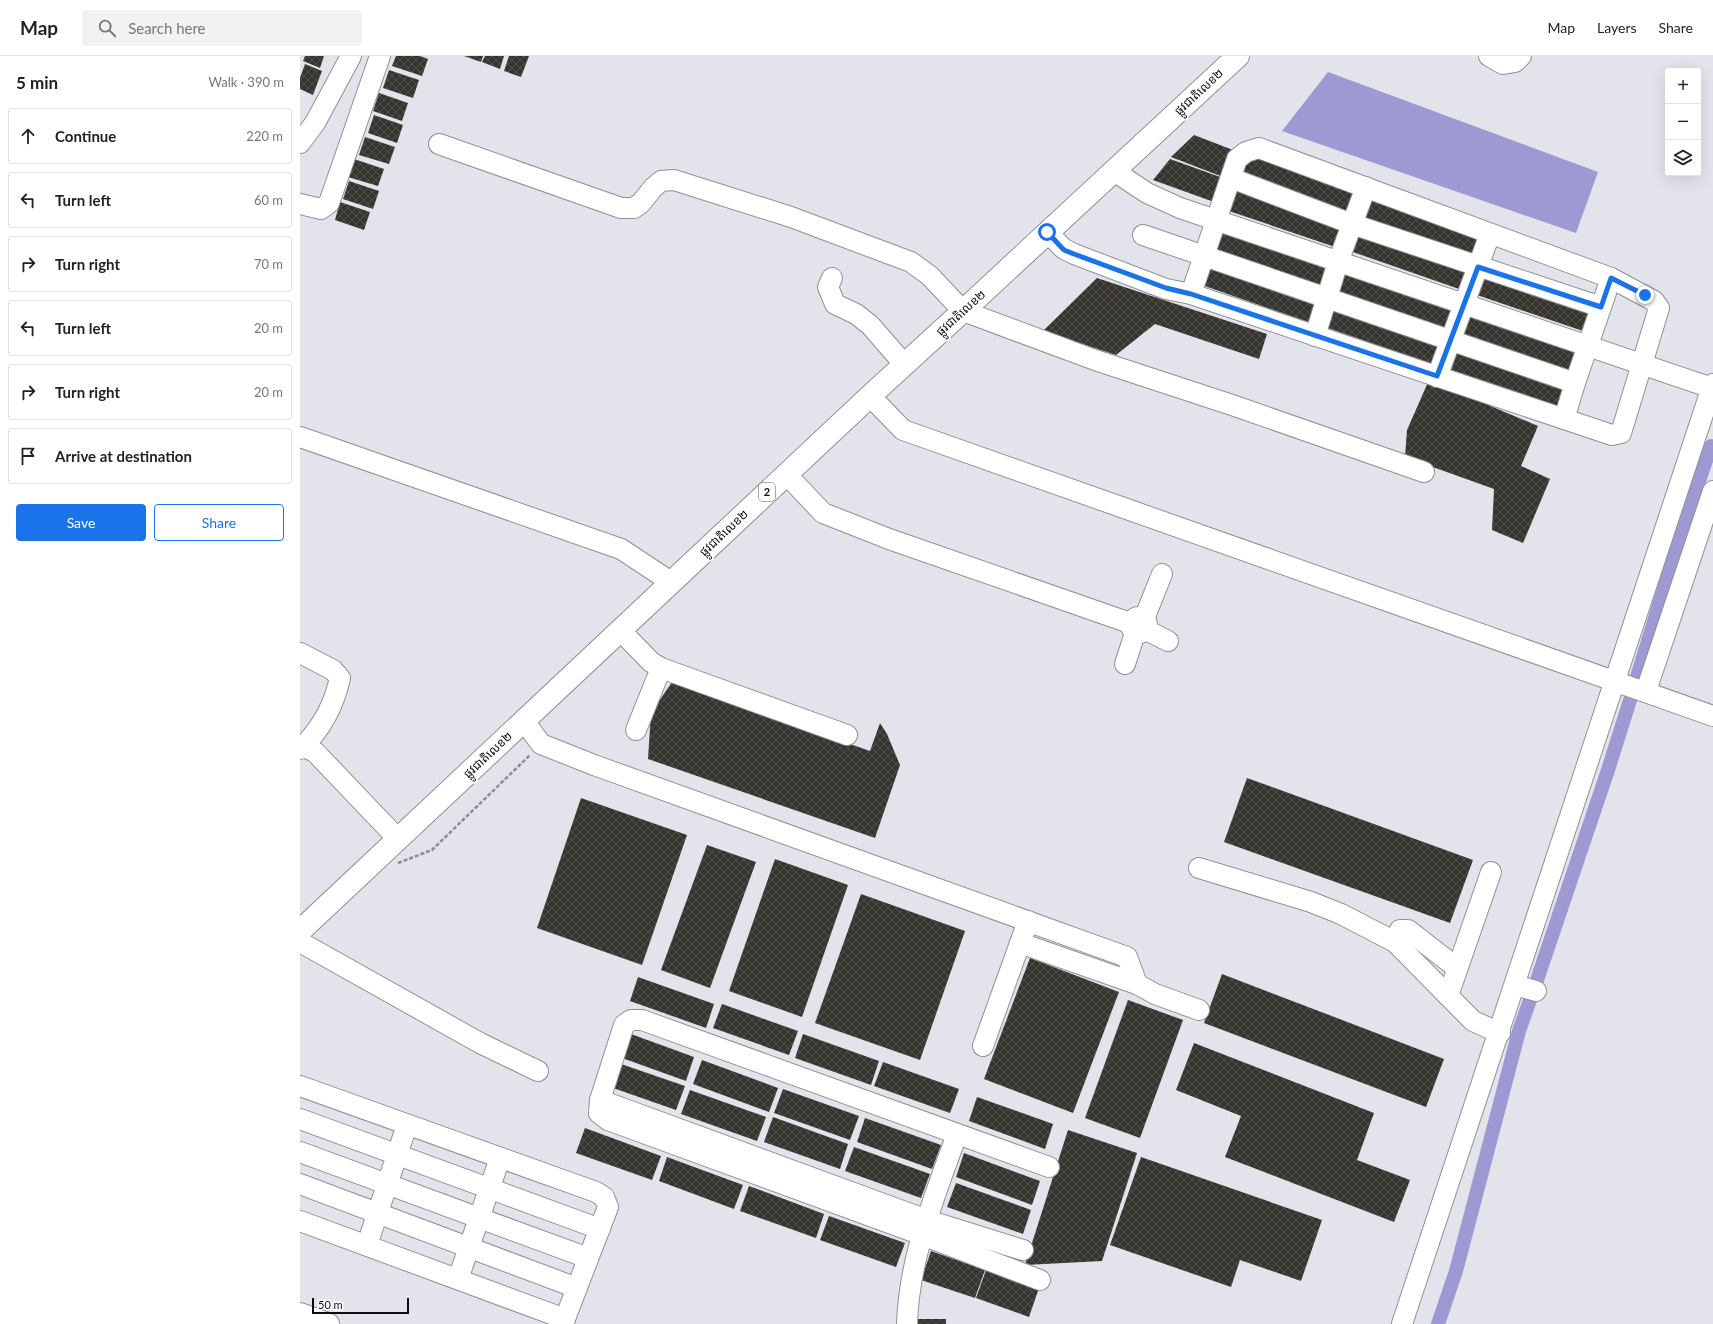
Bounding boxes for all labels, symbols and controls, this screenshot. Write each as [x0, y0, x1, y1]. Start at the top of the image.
search box [82, 10, 362, 46]
text: Map [20, 16, 58, 39]
icon: search [96, 17, 118, 39]
text: Search here [128, 19, 206, 37]
text: Map [1547, 19, 1575, 36]
text: Layers [1597, 19, 1637, 36]
text: Share [1659, 19, 1693, 36]
street label: ផ្លូវជាតិលេខ២ [1171, 65, 1229, 121]
map controls [1665, 68, 1701, 176]
button: + [1665, 68, 1701, 104]
text: 5 min [16, 72, 58, 93]
text: Walk · 390 m [208, 74, 284, 90]
button: − [1665, 104, 1701, 140]
icon: ahead [17, 125, 39, 147]
text: Continue [55, 127, 116, 145]
text: 220 m [246, 128, 283, 144]
button: layers [1665, 140, 1701, 176]
icon: left [17, 189, 39, 211]
text: Turn left [55, 191, 111, 209]
text: 60 m [254, 192, 283, 208]
route start [1038, 223, 1056, 241]
icon: right [17, 253, 39, 275]
text: Turn right [55, 255, 120, 273]
text: 70 m [254, 256, 283, 272]
street label: ផ្លូវជាតិលេខ២ [933, 286, 991, 341]
route end [1636, 286, 1654, 304]
icon: left [17, 317, 39, 339]
text: Turn left [55, 319, 111, 337]
text: 20 m [254, 320, 283, 336]
icon: right [17, 381, 39, 403]
text: Turn right [55, 383, 120, 401]
text: 20 m [254, 384, 283, 400]
icon: arrive [17, 445, 39, 467]
text: Arrive at destination [55, 447, 192, 465]
road number: 2 [759, 483, 775, 501]
button: Save [16, 504, 146, 541]
button: Share [154, 504, 284, 541]
street label: ផ្លូវជាតិលេខ២ [696, 506, 754, 562]
street label: ផ្លូវជាតិលេខ២ [460, 728, 518, 784]
scale bar [312, 1296, 409, 1315]
text: 50 m [318, 1298, 343, 1311]

